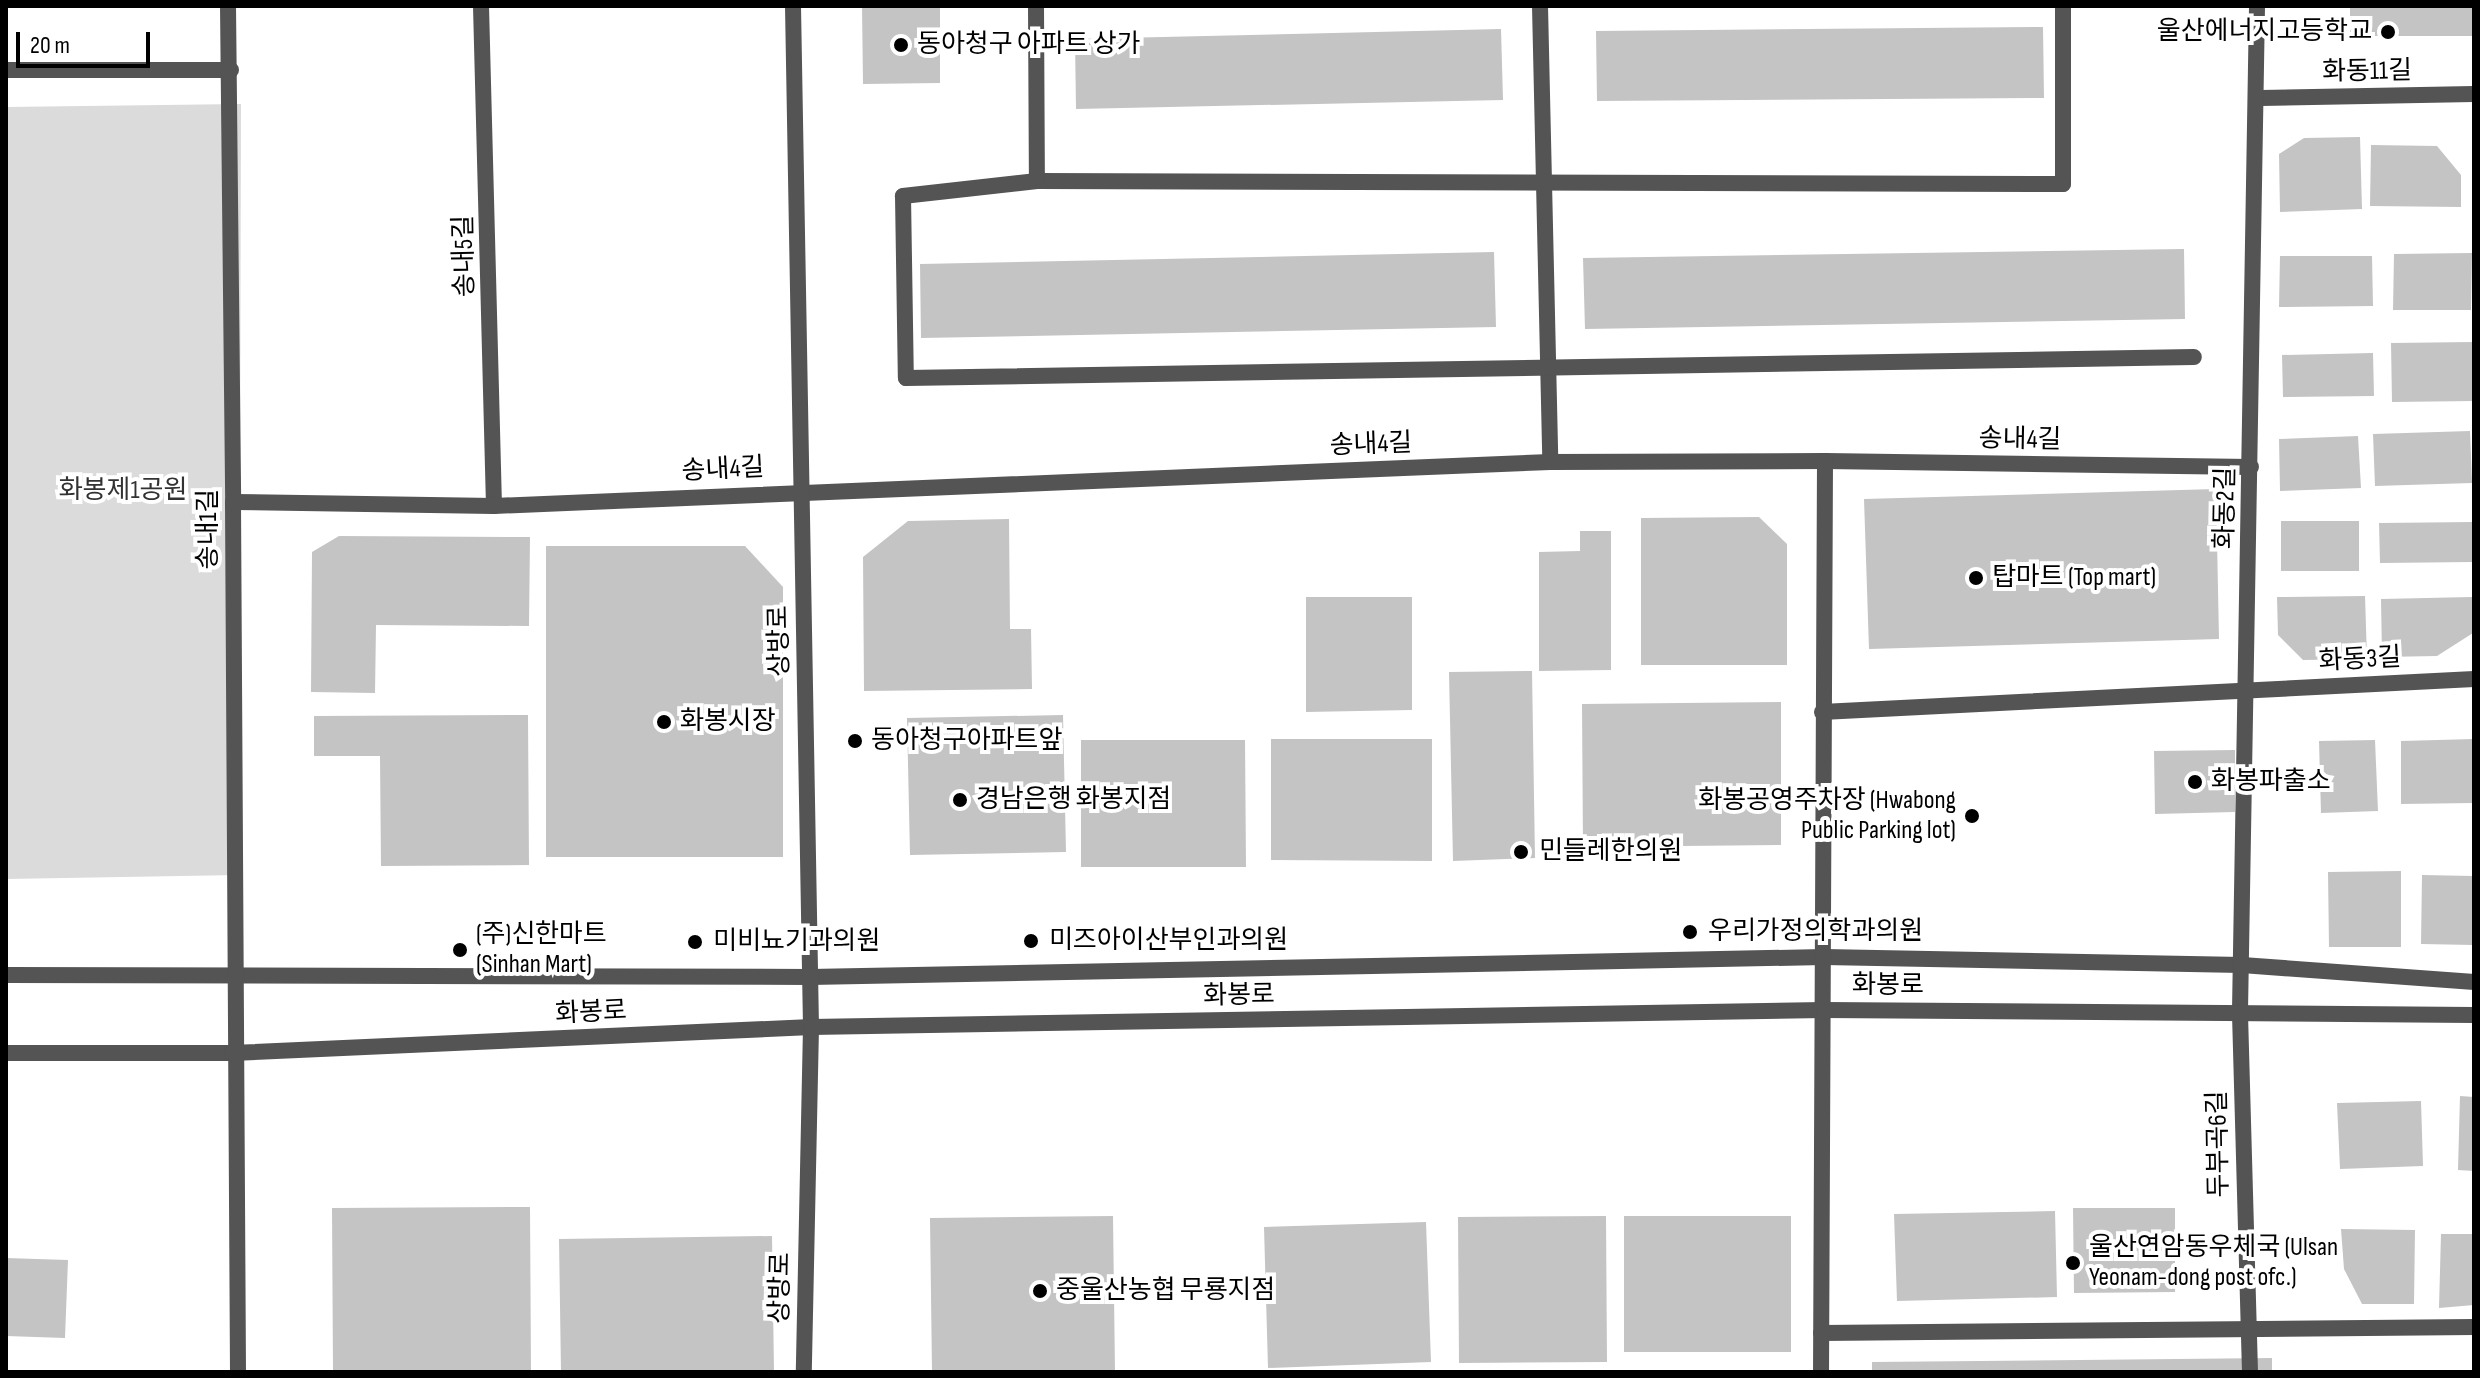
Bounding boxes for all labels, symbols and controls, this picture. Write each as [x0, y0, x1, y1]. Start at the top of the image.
scale bar [20, 16, 154, 66]
place label: 울산에너지고등학교 [2157, 16, 2372, 48]
marker: 울산에너지고등학교 [2379, 23, 2397, 41]
place label: 동아청구 아파트 상가 [917, 29, 1141, 61]
text: 20 m [30, 31, 70, 60]
marker: 동아청구 아파트 상가 [892, 36, 910, 54]
street label: 화동11길 [2322, 56, 2412, 88]
street label: 송내5길 [449, 215, 481, 297]
street label: 송내4길 [1978, 424, 2062, 456]
street label: 송내4길 [1329, 428, 1413, 462]
street label: 송내4길 [681, 452, 765, 488]
street label: 화동2길 [2210, 466, 2242, 550]
park label: 화봉제1공원 [59, 475, 187, 507]
street label: 송내1길 [193, 489, 225, 569]
place label: 탑마트 (Top mart) [1992, 562, 2157, 594]
marker: 탑마트 (Top mart) [1967, 569, 1985, 587]
street label: 상방로 [764, 605, 796, 677]
street label: 화동3길 [2318, 642, 2402, 678]
place label: 화봉시장 [680, 706, 776, 738]
marker: 화봉시장 [655, 713, 673, 731]
place label: 동아청구아파트앞 [871, 725, 1062, 757]
marker: 동아청구아파트앞 [846, 732, 864, 750]
place label: 화봉파출소 [2211, 766, 2331, 798]
marker: 화봉파출소 [2186, 773, 2204, 791]
place label: 경남은행 화봉지점 [976, 784, 1171, 816]
place label: 화봉공영주차장 (Hwabong Public Parking lot) [1698, 785, 1956, 846]
marker: 경남은행 화봉지점 [951, 791, 969, 809]
marker: 화봉공영주차장 (Hwabong Public Parking lot) [1963, 807, 1981, 825]
place label: 민들레한의원 [1539, 836, 1683, 868]
marker: 민들레한의원 [1510, 841, 1532, 863]
place label: 우리가정의학과의원 [1708, 916, 1923, 948]
place label: (주)신한마트 (Sinhan Mart) [476, 919, 607, 980]
marker: 우리가정의학과의원 [1679, 921, 1701, 943]
place label: 미즈아이산부인과의원 [1049, 925, 1288, 957]
place label: 미비뇨기과의원 [713, 926, 880, 958]
marker: 미즈아이산부인과의원 [1020, 930, 1042, 952]
marker: 미비뇨기과의원 [684, 931, 706, 953]
marker: (주)신한마트 (Sinhan Mart) [451, 941, 469, 959]
street label: 화봉로 [1852, 970, 1924, 1002]
street label: 화봉로 [1203, 980, 1275, 1012]
street label: 화봉로 [554, 996, 628, 1030]
street label: 두부곡6길 [2202, 1090, 2236, 1198]
place label: 울산연암동우체국 (Ulsan Yeonam-dong post ofc.) [2089, 1232, 2338, 1294]
street label: 상방로 [765, 1252, 797, 1324]
marker: 울산연암동우체국 (Ulsan Yeonam-dong post ofc.) [2064, 1254, 2082, 1272]
place label: 중울산농협 무룡지점 [1056, 1275, 1275, 1307]
marker: 중울산농협 무룡지점 [1031, 1282, 1049, 1300]

